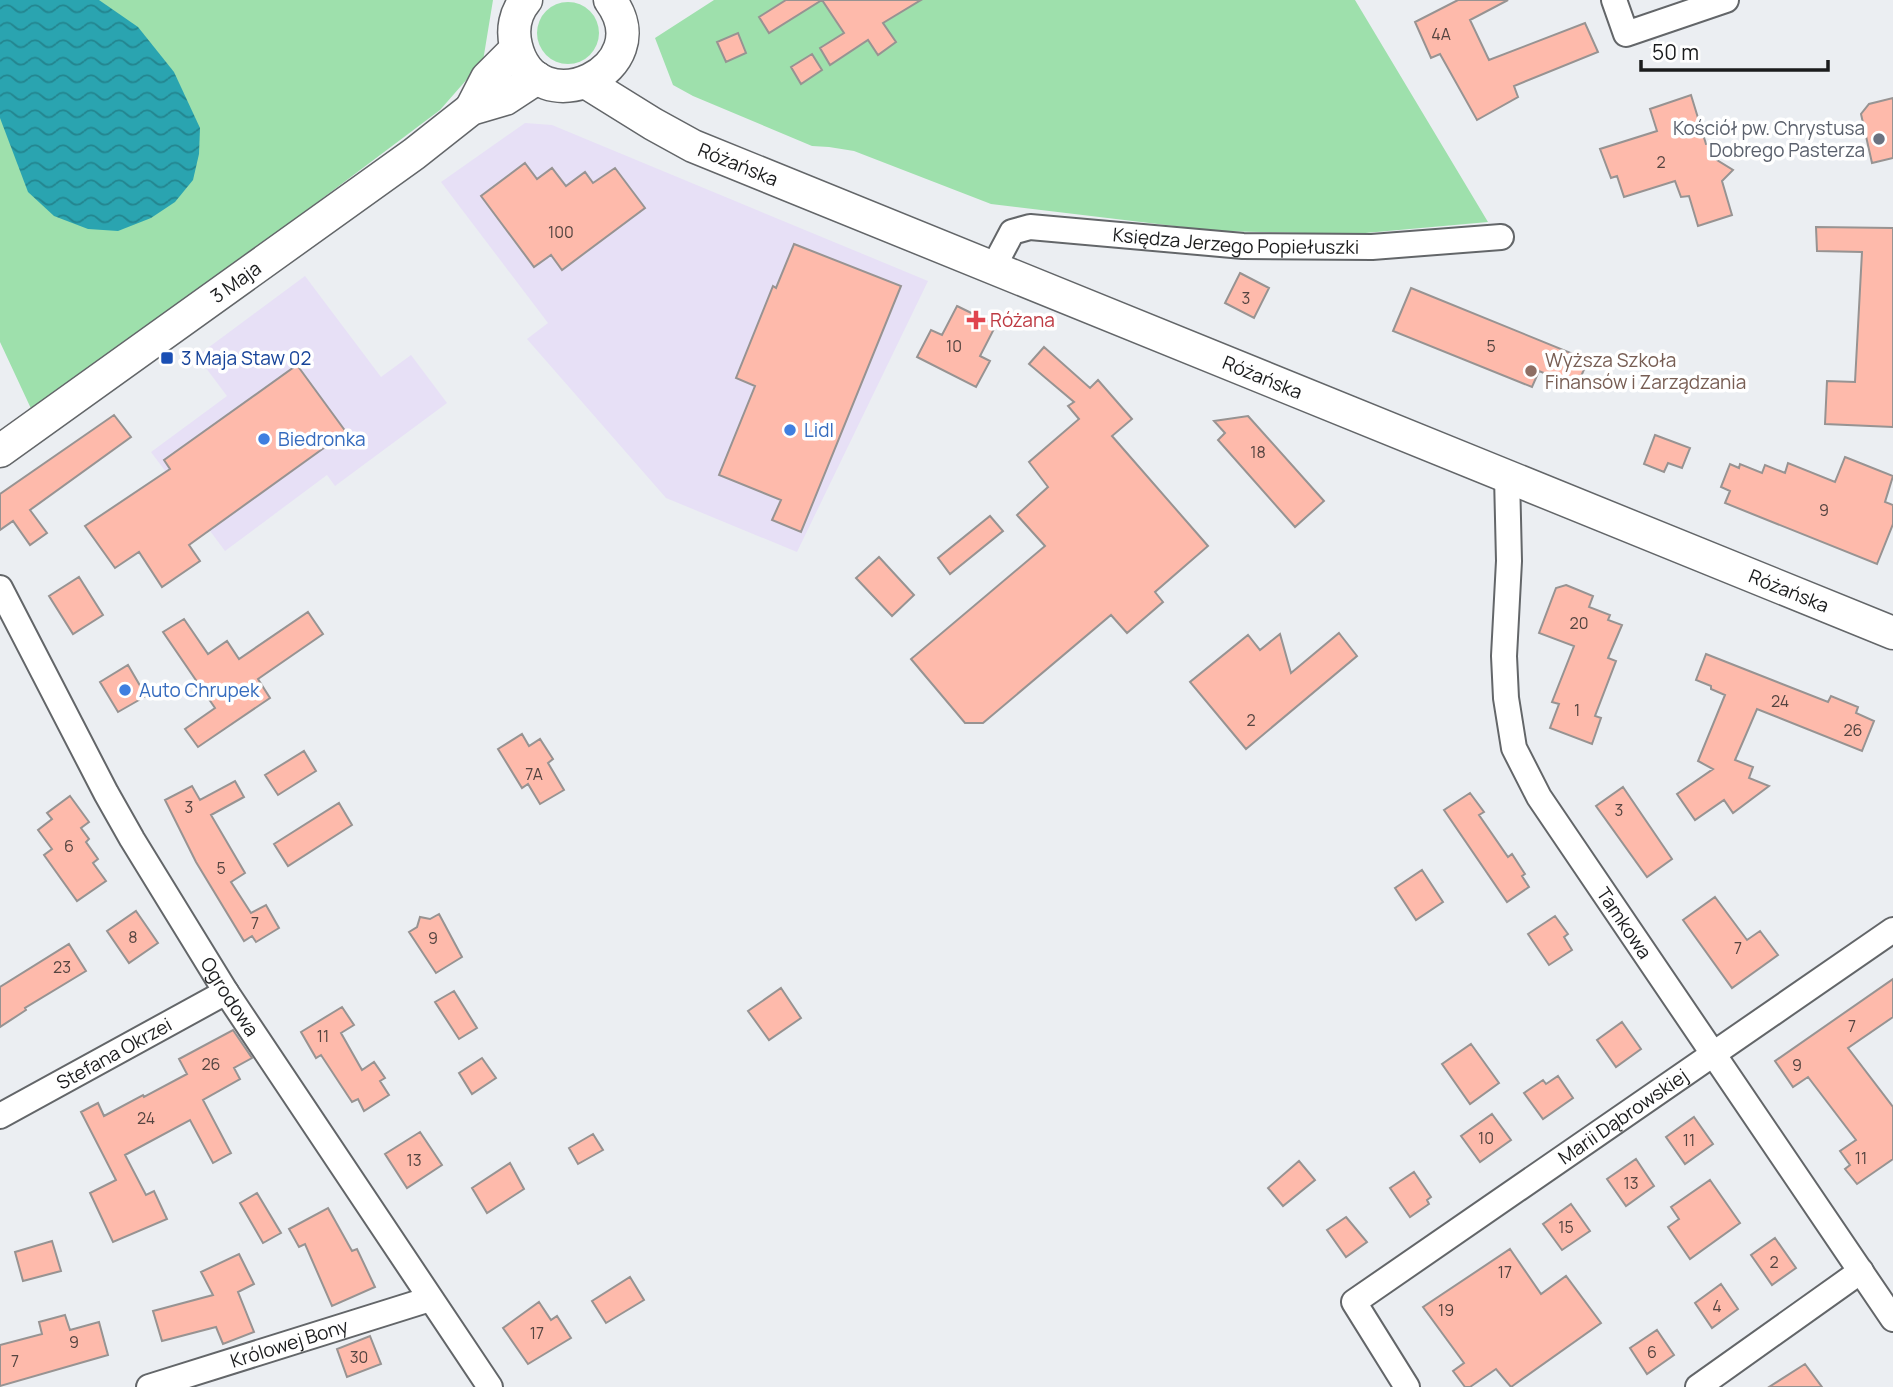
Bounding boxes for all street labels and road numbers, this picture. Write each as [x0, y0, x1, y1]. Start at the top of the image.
street label: Różańska [694, 136, 782, 192]
street label: Księdza Jerzego Popiełuszki [1112, 221, 1359, 260]
street label: 3 Maja [205, 255, 266, 309]
street label: Różańska [1219, 349, 1306, 405]
street label: Różańska [1745, 563, 1833, 619]
street label: Tamkowa [1591, 882, 1658, 964]
street label: Ogrodowa [195, 952, 265, 1041]
street label: Stefana Okrzei [52, 1011, 176, 1096]
street label: Marii Dąbrowskiej [1553, 1062, 1693, 1170]
street label: Królowej Bony [227, 1312, 351, 1374]

